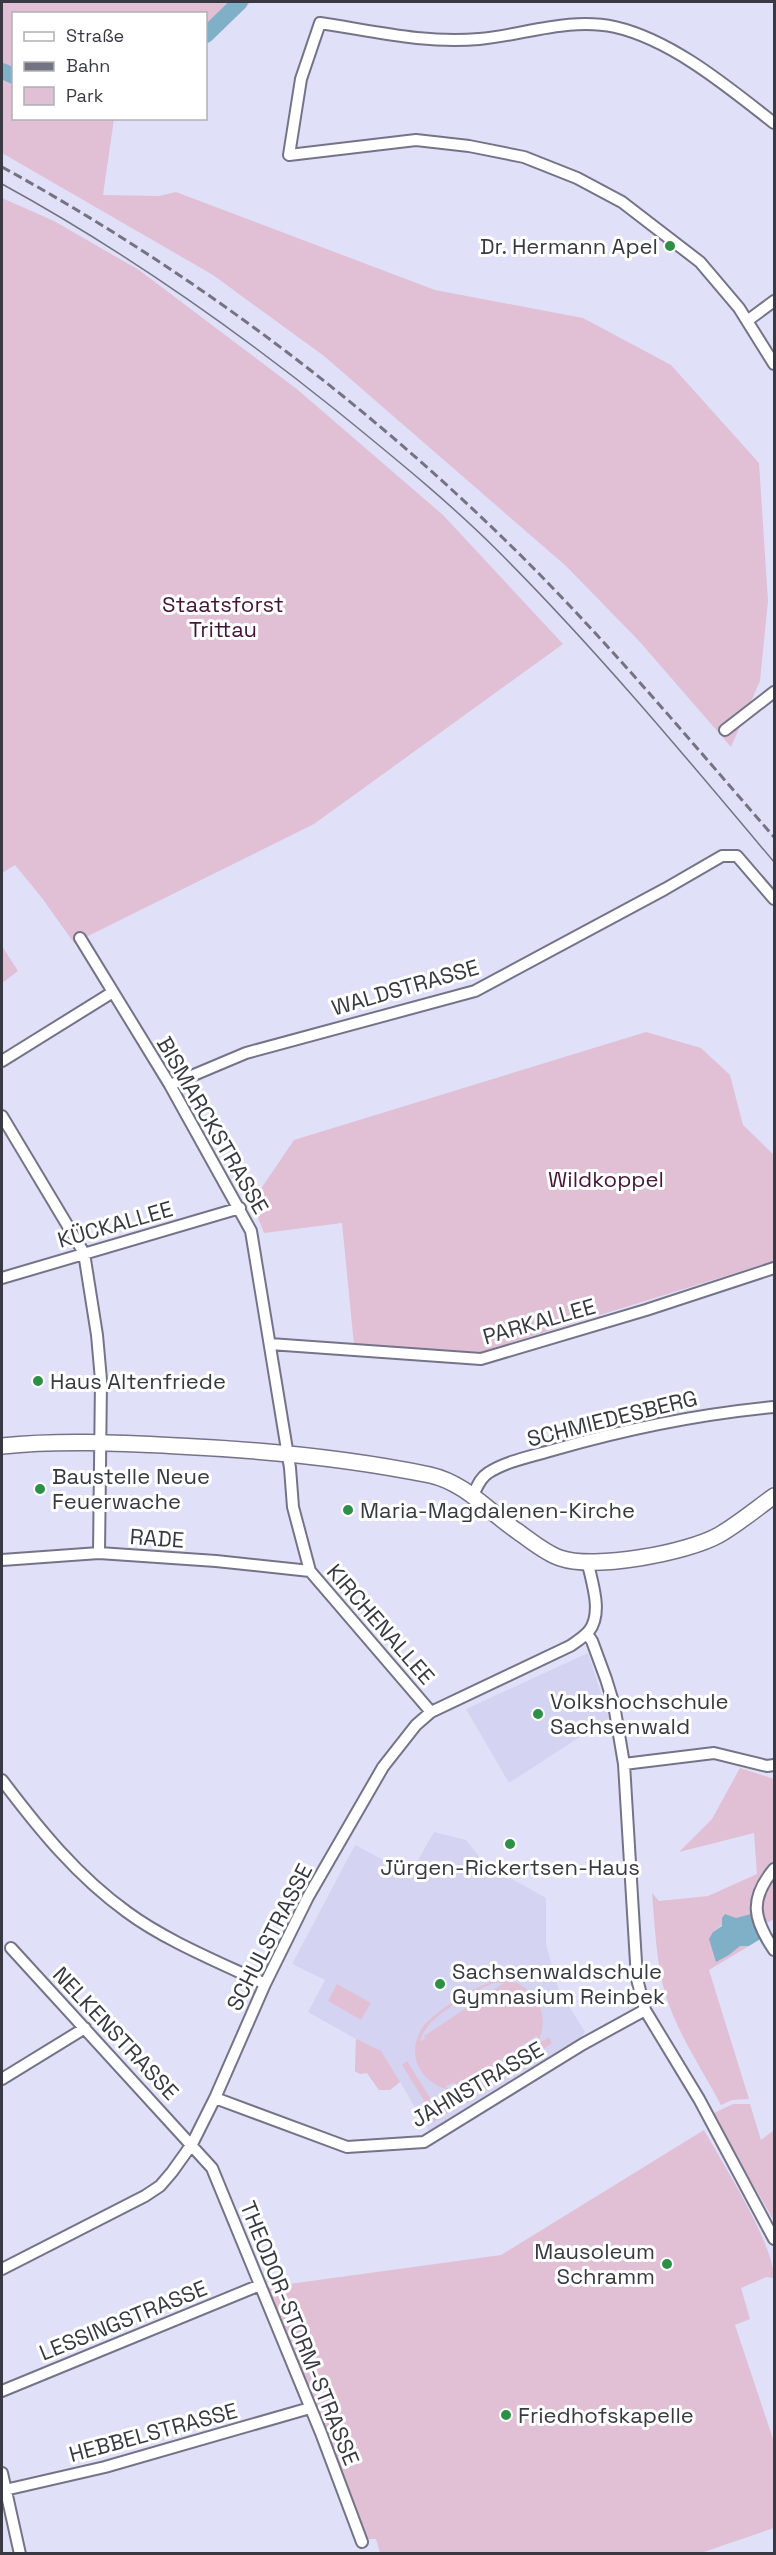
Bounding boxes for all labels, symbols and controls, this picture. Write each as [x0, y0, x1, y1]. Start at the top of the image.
legend [12, 12, 207, 120]
text: Straße [66, 24, 124, 47]
text: Bahn [66, 54, 110, 77]
text: Park [66, 84, 104, 107]
place label: Dr. Hermann Apel [480, 232, 658, 260]
marker: Dr. Hermann Apel [663, 239, 677, 253]
park label: Staatsforst Trittau [162, 590, 284, 643]
street label: WALDSTRASSE [328, 953, 482, 1021]
street label: BISMARCKSTRASSE [151, 1031, 275, 1219]
park label: Wildkoppel [548, 1165, 664, 1193]
street label: KÜCKALLEE [54, 1194, 176, 1254]
street label: PARKALLEE [479, 1292, 599, 1350]
place label: Haus Altenfriede [50, 1367, 226, 1395]
marker: Haus Altenfriede [31, 1374, 45, 1388]
street label: SCHMIEDESBERG [524, 1383, 700, 1453]
place label: Baustelle Neue Feuerwache [52, 1462, 210, 1515]
marker: Baustelle Neue Feuerwache [33, 1482, 47, 1496]
place label: Maria-Magdalenen-Kirche [360, 1496, 635, 1524]
marker: Maria-Magdalenen-Kirche [341, 1503, 355, 1517]
street label: RADE [129, 1522, 185, 1554]
street label: KIRCHENALLEE [321, 1558, 441, 1690]
place label: Volkshochschule Sachsenwald [550, 1687, 729, 1740]
marker: Volkshochschule Sachsenwald [531, 1707, 545, 1721]
marker: Jürgen-Rickertsen-Haus [503, 1837, 517, 1851]
place label: Jürgen-Rickertsen-Haus [380, 1853, 640, 1881]
street label: SCHULSTRASSE [220, 1859, 318, 2015]
place label: Sachsenwaldschule Gymnasium Reinbek [452, 1957, 665, 2010]
street label: NELKENSTRASSE [47, 1960, 185, 2106]
marker: Sachsenwaldschule Gymnasium Reinbek [433, 1977, 447, 1991]
street label: JAHNSTRASSE [406, 2035, 548, 2133]
street label: THEODOR-STORM-STRASSE [234, 2197, 366, 2469]
place label: Mausoleum Schramm [534, 2237, 655, 2290]
marker: Mausoleum Schramm [660, 2257, 674, 2271]
street label: LESSINGSTRASSE [35, 2274, 211, 2366]
street label: HEBBELSTRASSE [66, 2396, 240, 2468]
place label: Friedhofskapelle [518, 2401, 694, 2429]
marker: Friedhofskapelle [499, 2408, 513, 2422]

